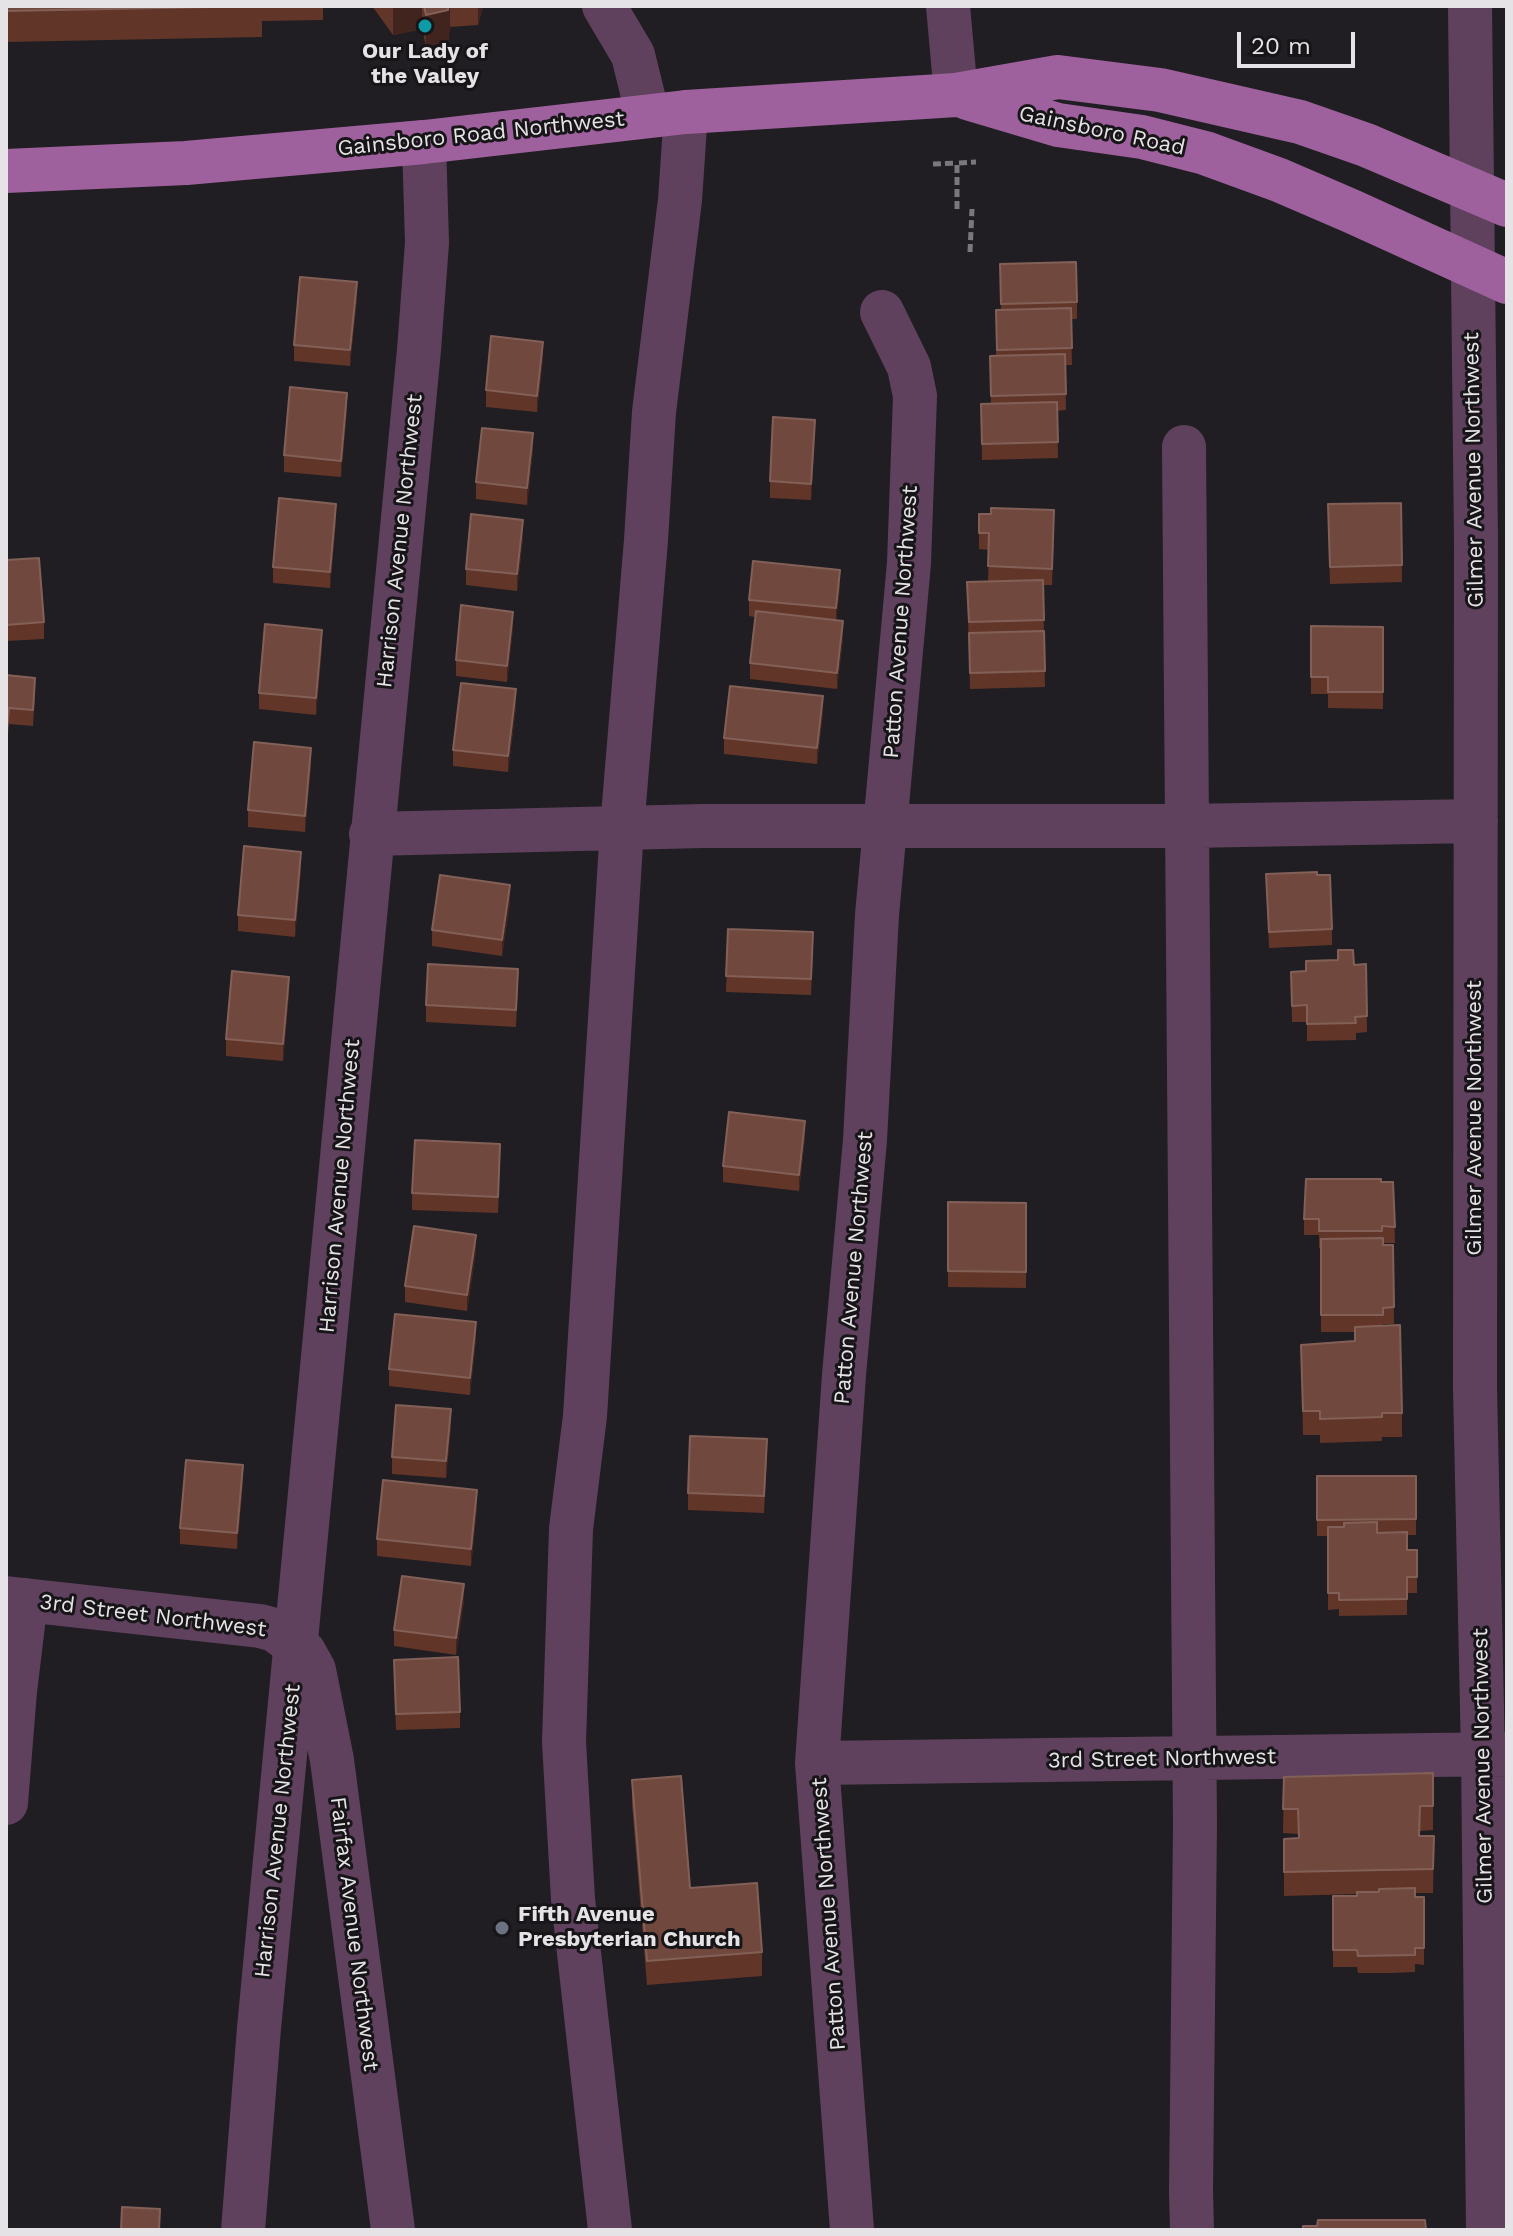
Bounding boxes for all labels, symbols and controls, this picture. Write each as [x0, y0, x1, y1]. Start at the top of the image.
scale bar [1241, 16, 1359, 66]
marker: Our Lady of the Valley [416, 17, 434, 35]
text: 20 m [1251, 32, 1311, 60]
place label: Our Lady of the Valley [362, 39, 488, 90]
street label: Gainsboro Road [1016, 100, 1188, 162]
street label: Gainsboro Road Northwest [336, 106, 626, 162]
street label: Gilmer Avenue Northwest [1458, 332, 1490, 608]
street label: Harrison Avenue Northwest [371, 393, 429, 689]
street label: Patton Avenue Northwest [878, 485, 924, 759]
street label: Gilmer Avenue Northwest [1462, 980, 1488, 1256]
street label: Harrison Avenue Northwest [314, 1038, 366, 1334]
street label: Patton Avenue Northwest [829, 1130, 879, 1406]
street label: 3rd Street Northwest [38, 1589, 268, 1643]
street label: Gilmer Avenue Northwest [1467, 1628, 1499, 1904]
street label: Harrison Avenue Northwest [249, 1683, 307, 1979]
street label: 3rd Street Northwest [1048, 1744, 1276, 1774]
street label: Patton Avenue Northwest [806, 1777, 852, 2051]
street label: Fairfax Avenue Northwest [324, 1795, 384, 2073]
place label: Fifth Avenue Presbyterian Church [518, 1902, 741, 1954]
marker: Fifth Avenue Presbyterian Church [493, 1919, 511, 1937]

